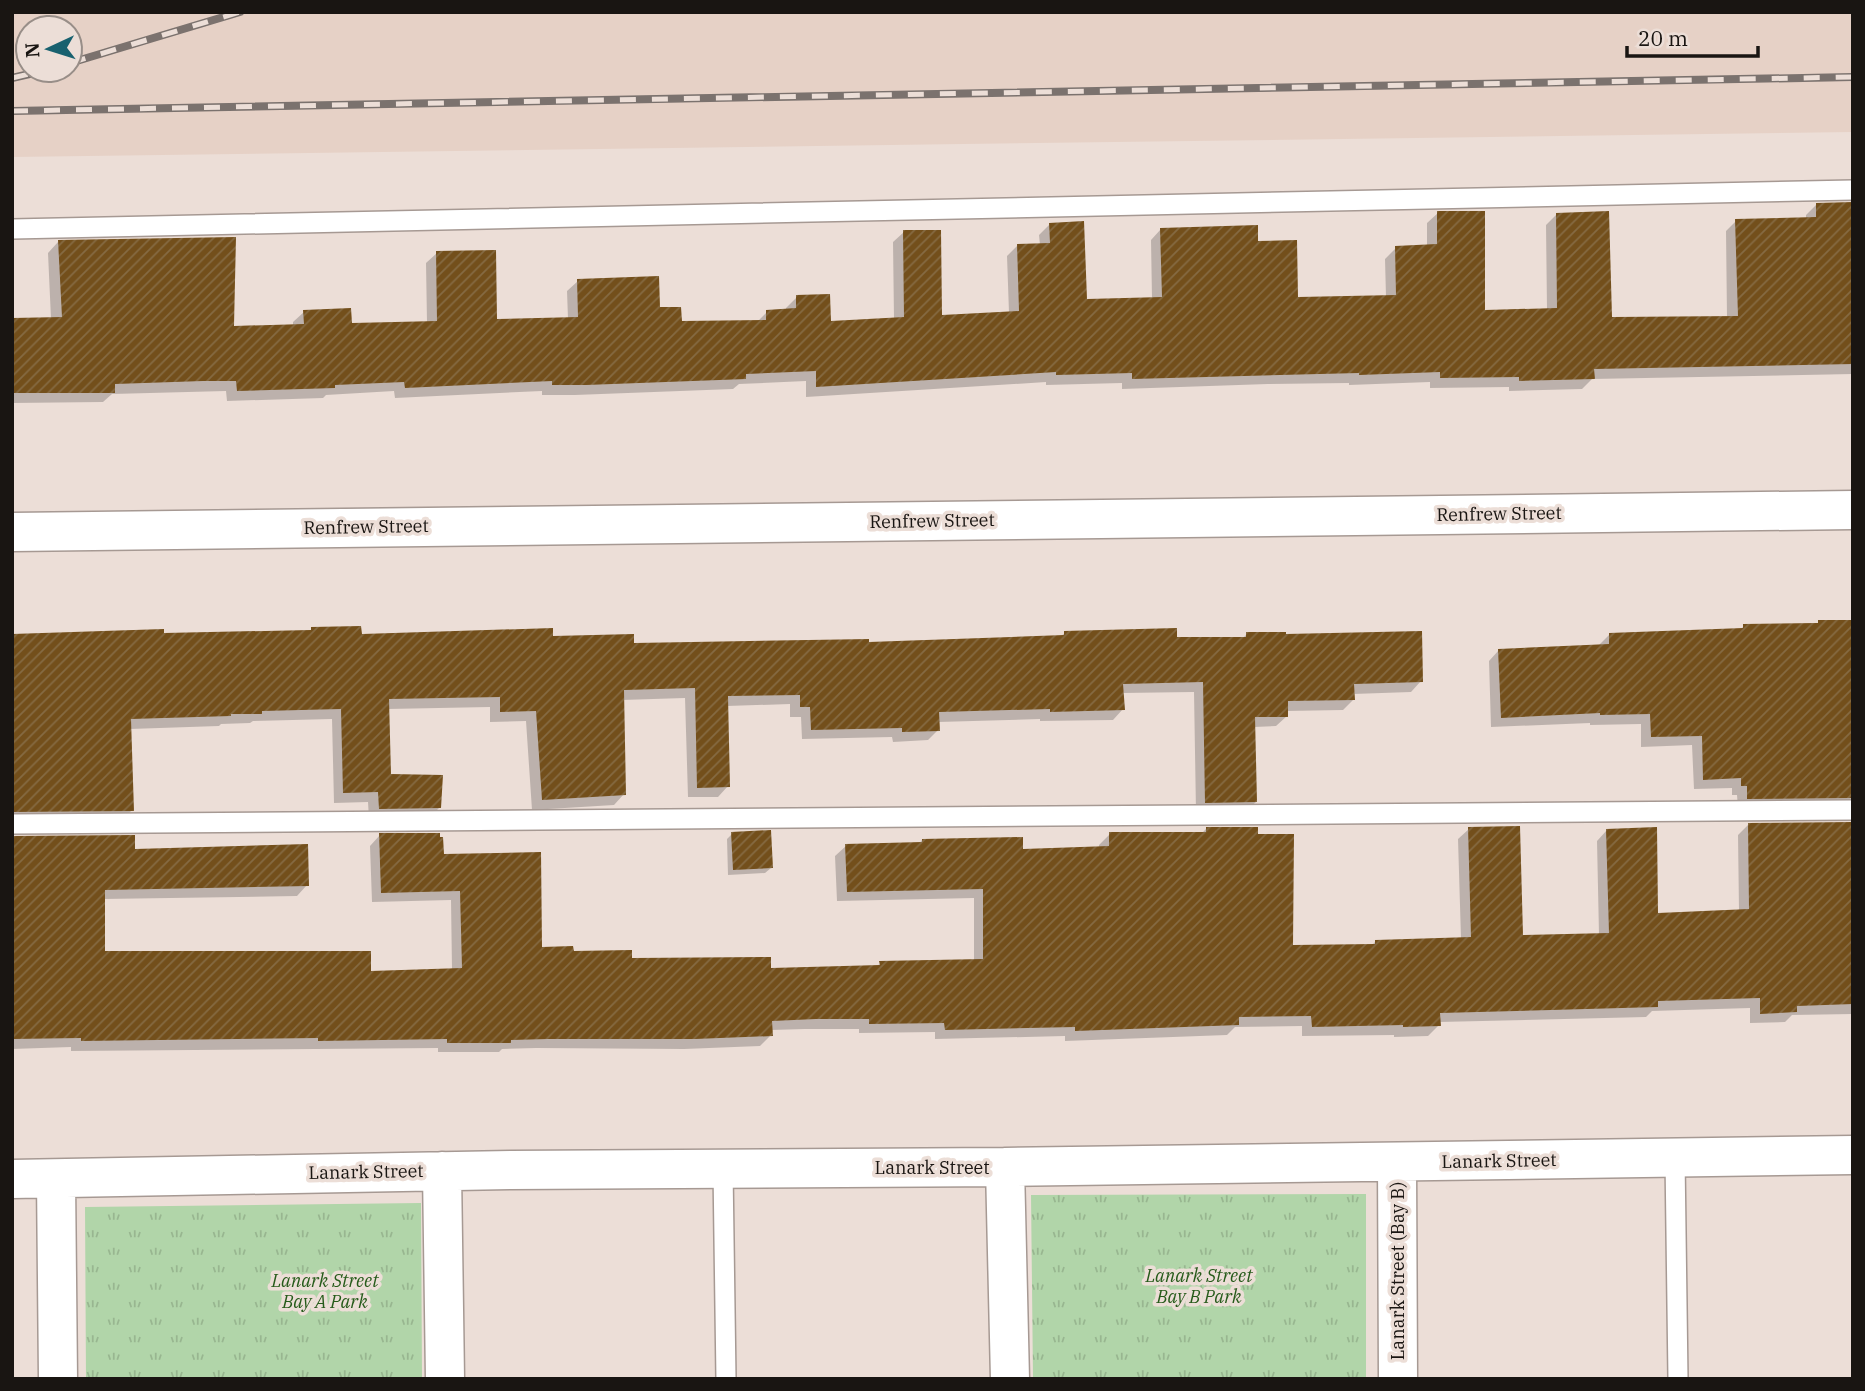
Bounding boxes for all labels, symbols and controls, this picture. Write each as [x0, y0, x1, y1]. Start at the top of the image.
north arrow [14, 14, 84, 84]
scale bar [1627, 14, 1758, 58]
text: 20 m [1638, 24, 1688, 52]
text: N [20, 42, 45, 59]
street label: Renfrew Street [1436, 501, 1562, 526]
street label: Renfrew Street [869, 508, 995, 533]
street label: Renfrew Street [303, 514, 429, 539]
street label: Lanark Street [1441, 1148, 1557, 1173]
street label: Lanark Street [874, 1156, 990, 1179]
street label: Lanark Street [308, 1159, 424, 1184]
street label: Lanark Street (Bay B) [1386, 1182, 1409, 1360]
park label: Lanark Street Bay B Park [1144, 1264, 1253, 1308]
park label: Lanark Street Bay A Park [270, 1269, 379, 1313]

